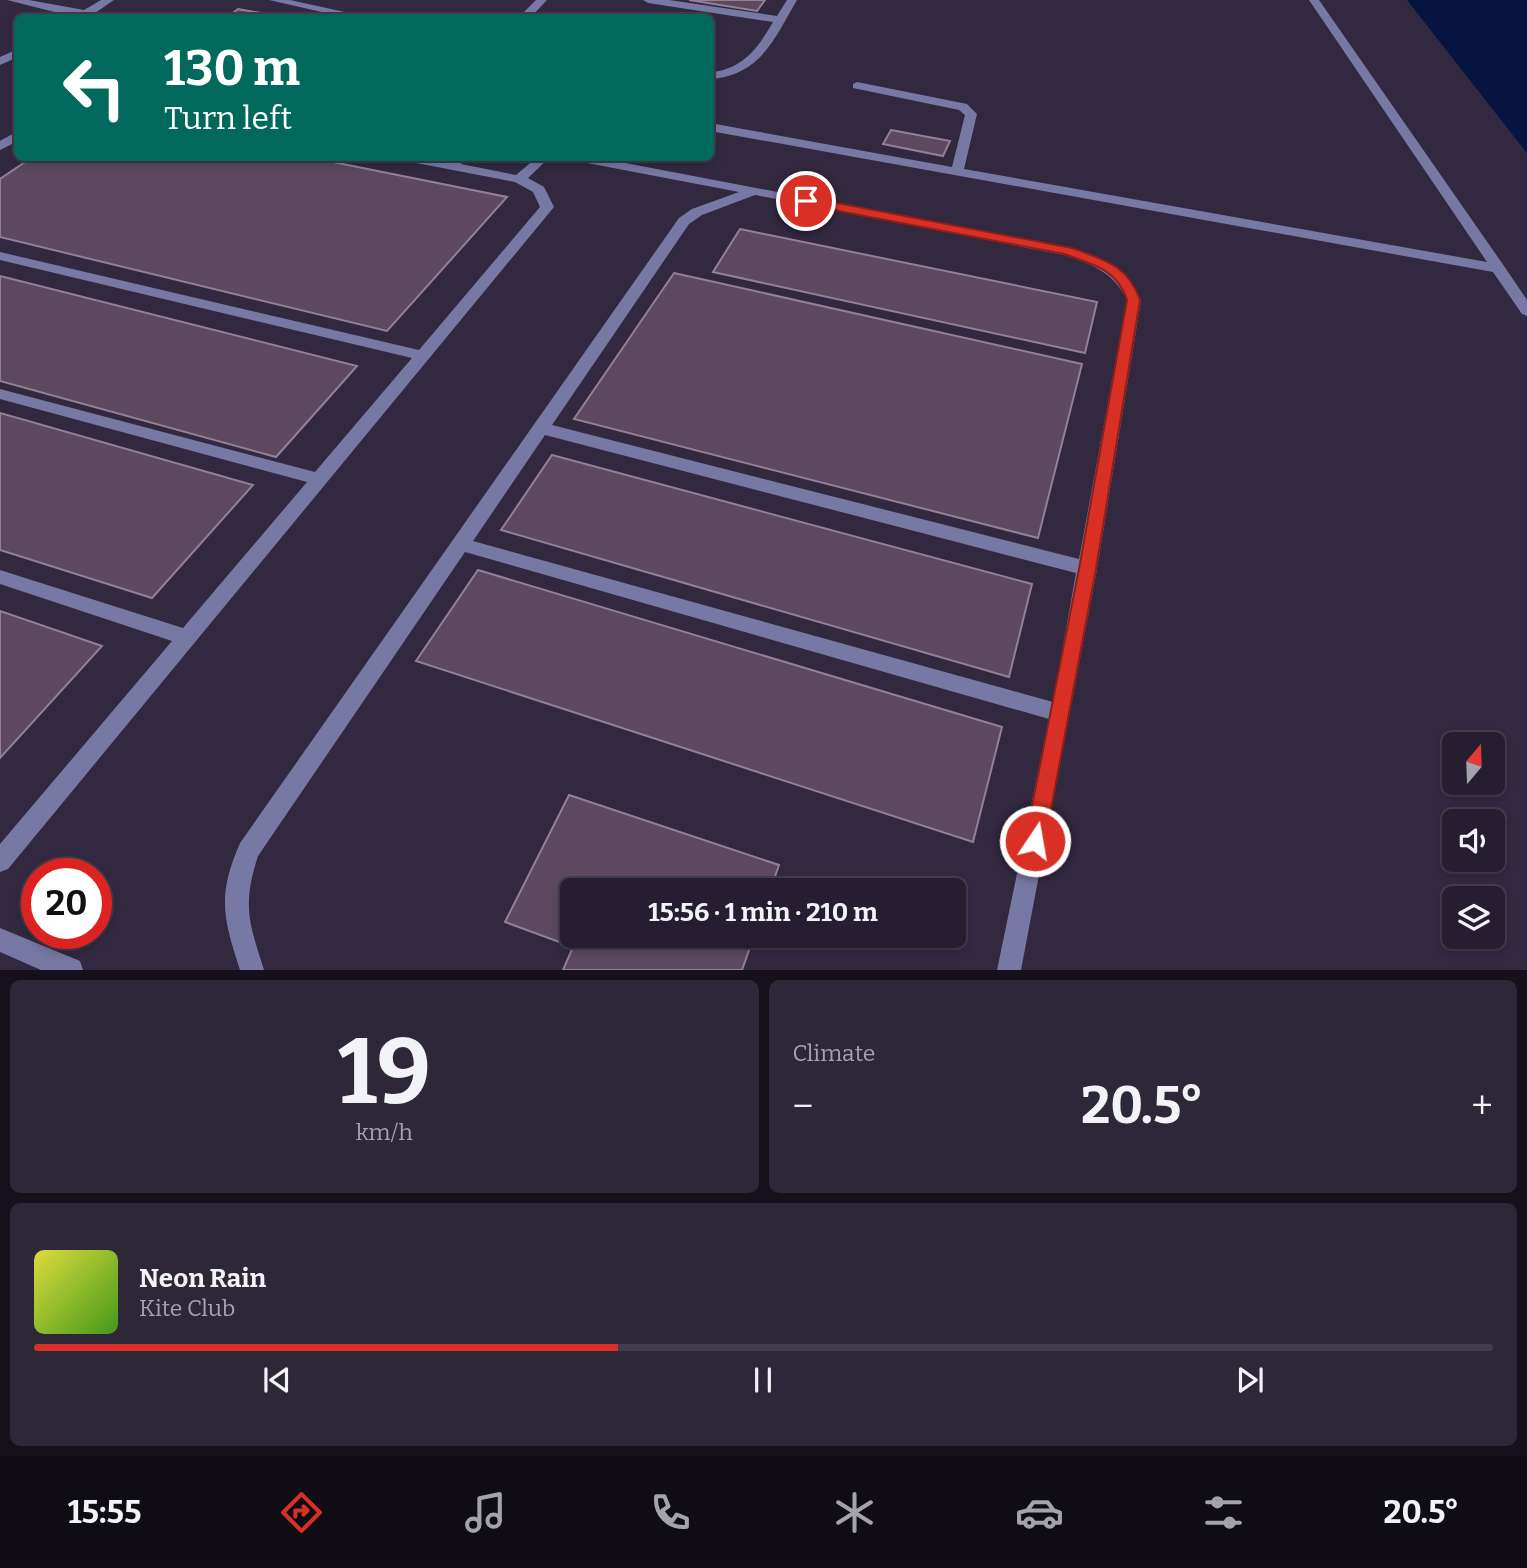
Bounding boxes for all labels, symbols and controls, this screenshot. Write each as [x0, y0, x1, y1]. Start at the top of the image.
text: 130 m [164, 39, 300, 98]
icon: left [49, 42, 140, 133]
text: Turn left [164, 99, 292, 137]
pin [776, 171, 836, 231]
icon: arrive [787, 182, 825, 220]
north arrow [1442, 732, 1505, 794]
map controls [1442, 732, 1505, 949]
position arrow [998, 804, 1072, 878]
button: sound [1442, 809, 1505, 872]
speed limit sign: 20 [21, 858, 112, 949]
button: layers [1442, 886, 1505, 949]
text: 15:56 · 1 min · 210 m [648, 897, 878, 928]
text: 19 [338, 1018, 431, 1127]
text: Climate [793, 1039, 875, 1067]
text: 20.5° [1081, 1074, 1204, 1137]
text: − [793, 1083, 813, 1129]
text: + [1471, 1083, 1493, 1129]
text: km/h [356, 1118, 413, 1146]
text: Neon Rain [139, 1263, 266, 1294]
text: Kite Club [139, 1294, 235, 1322]
icon: previous [258, 1361, 296, 1399]
icon: pause [744, 1361, 782, 1399]
icon: next [1231, 1361, 1269, 1399]
icon: directions [277, 1488, 326, 1537]
icon: music [461, 1488, 510, 1537]
icon: phone [646, 1488, 695, 1537]
icon: climate [830, 1488, 879, 1537]
icon: car [1015, 1488, 1064, 1537]
icon: filters [1199, 1488, 1248, 1537]
text: 15:55 [68, 1493, 142, 1531]
text: 20.5° [1384, 1493, 1459, 1531]

